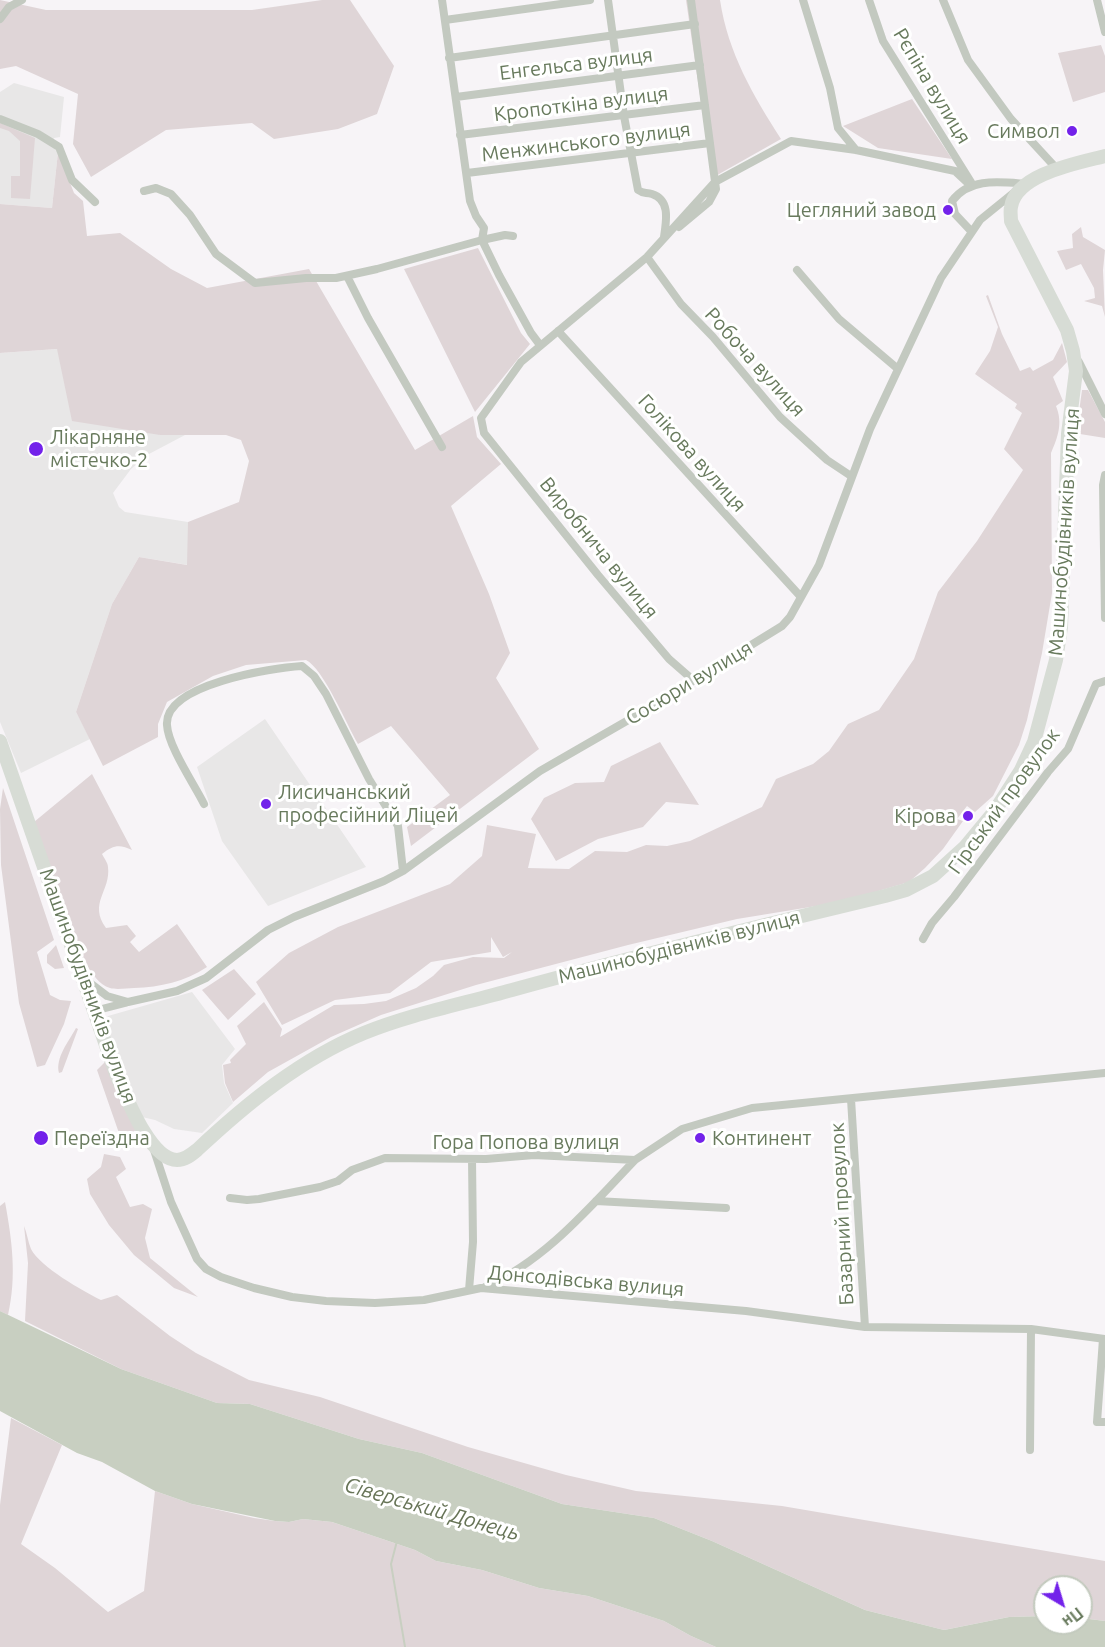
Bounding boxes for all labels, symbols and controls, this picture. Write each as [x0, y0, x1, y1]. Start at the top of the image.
street label: Рєпіна вулиця [888, 24, 976, 148]
street label: Енгельса вулиця [498, 43, 654, 85]
street label: Кропоткіна вулиця [492, 81, 670, 127]
street label: Менжинського вулиця [480, 117, 692, 167]
place label: Символ [987, 119, 1060, 143]
marker: Символ [1065, 124, 1079, 138]
place label: Цегляний завод [787, 198, 936, 222]
marker: Цегляний завод [941, 203, 955, 217]
street label: Робоча вулиця [700, 303, 810, 421]
street label: Голікова вулиця [633, 389, 751, 517]
street label: Машинобудівників вулиця [1043, 407, 1085, 657]
place label: Лікарняне містечко-2 [50, 425, 148, 472]
marker: Лікарняне містечко-2 [27, 440, 45, 458]
street label: Виробнича вулиця [535, 473, 663, 623]
street label: Сосюри вулиця [621, 636, 757, 730]
street label: Гірський провулок [943, 723, 1065, 879]
place label: Лисичанський професійний Ліцей [278, 780, 458, 827]
marker: Лисичанський професійний Ліцей [259, 797, 273, 811]
place label: Кірова [894, 804, 956, 828]
marker: Кірова [961, 809, 975, 823]
street label: Машинобудівників вулиця [34, 865, 142, 1107]
street label: Машинобудівників вулиця [556, 905, 802, 989]
street label: Базарний провулок [825, 1122, 859, 1306]
place label: Переїздна [54, 1126, 150, 1150]
place label: Континент [712, 1126, 811, 1150]
marker: Переїздна [32, 1129, 50, 1147]
street label: Гора Попова вулиця [432, 1130, 620, 1154]
marker: Континент [693, 1131, 707, 1145]
street label: Донсодівська вулиця [487, 1260, 685, 1302]
water label: Сіверський Донець [342, 1472, 522, 1546]
north arrow [1033, 1575, 1093, 1635]
text: Пн [1059, 1604, 1087, 1631]

